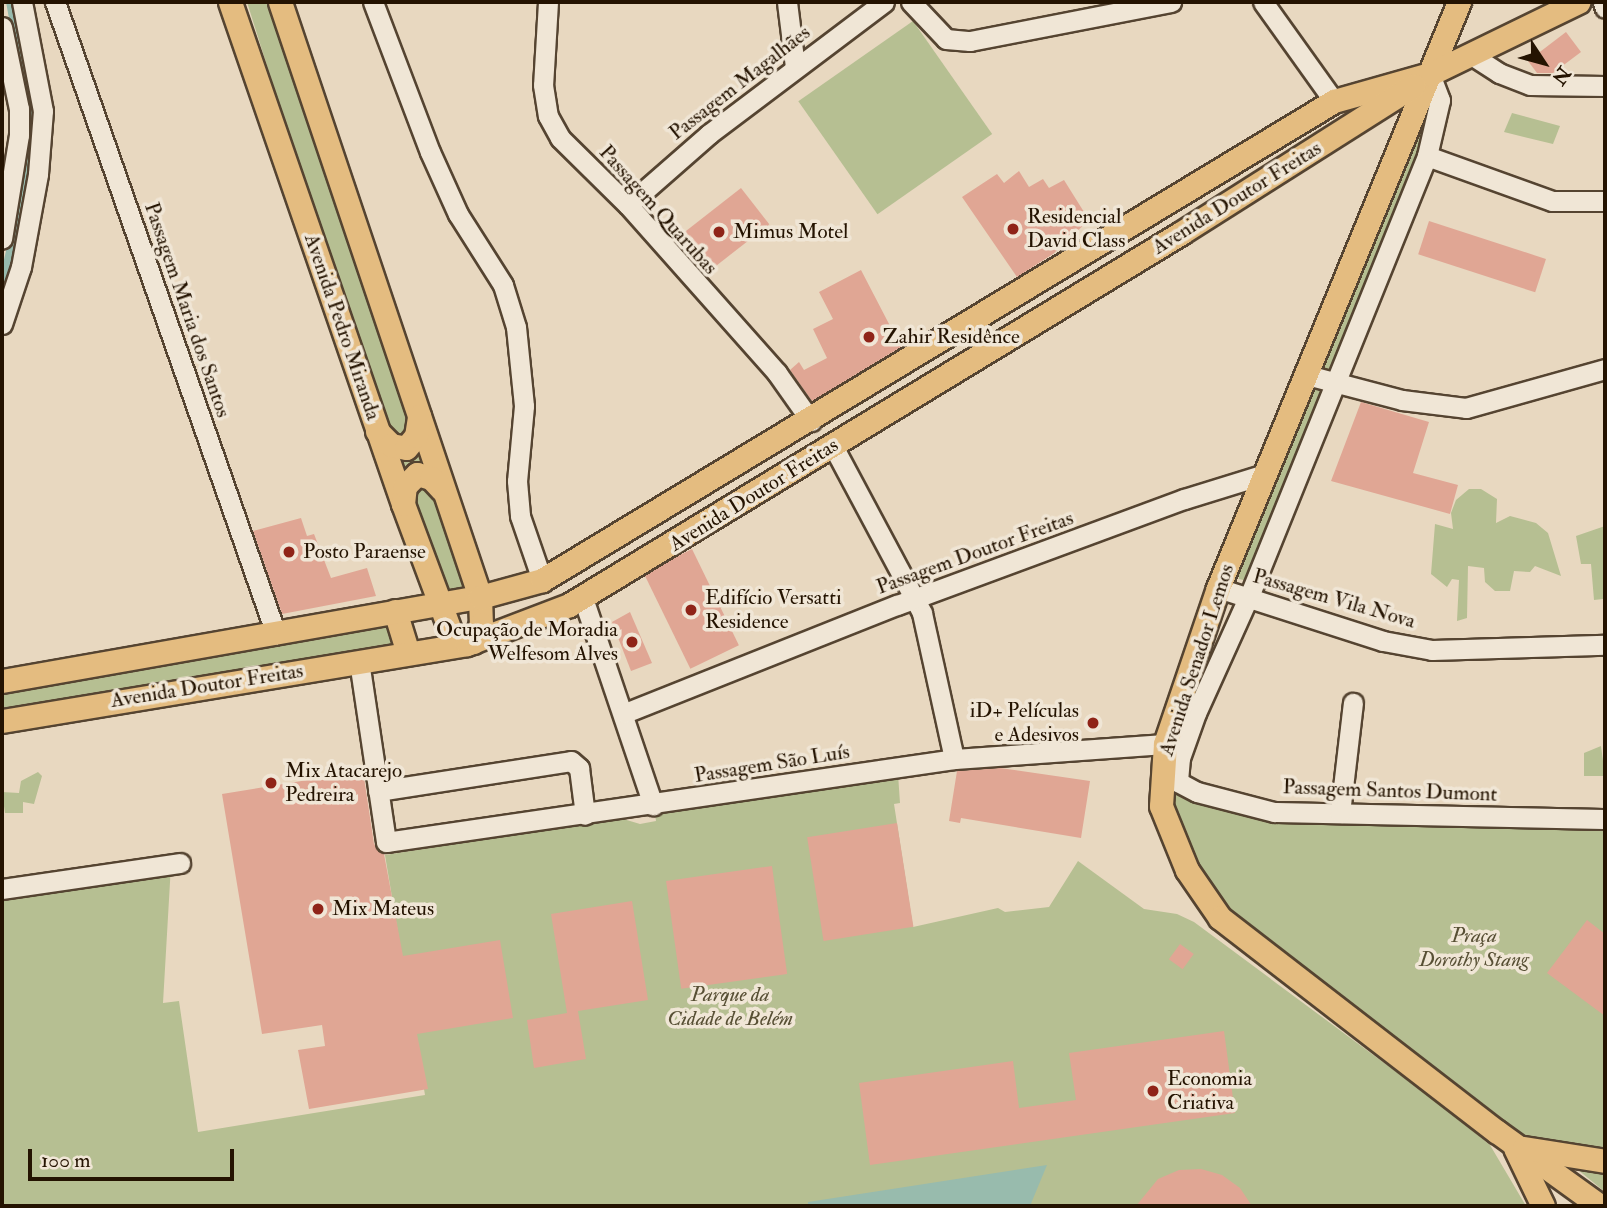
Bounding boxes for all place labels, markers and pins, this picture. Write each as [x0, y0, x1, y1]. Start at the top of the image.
place label: Residencial David Class [1027, 204, 1125, 254]
place label: Mimus Motel [733, 219, 848, 245]
marker: Residencial David Class [1005, 221, 1021, 237]
marker: Mimus Motel [711, 224, 727, 240]
place label: Zahir Residênce [883, 324, 1020, 350]
marker: Zahir Residênce [861, 329, 877, 345]
place label: Posto Paraense [303, 539, 426, 565]
marker: Posto Paraense [281, 544, 297, 560]
place label: Edifício Versatti Residence [705, 585, 842, 635]
marker: Edifício Versatti Residence [683, 602, 699, 618]
place label: Ocupação de Moradia Welfesom Alves [436, 617, 618, 667]
marker: Ocupação de Moradia Welfesom Alves [624, 634, 640, 650]
place label: iD+ Películas e Adesivos [970, 698, 1079, 748]
marker: iD+ Películas e Adesivos [1085, 715, 1101, 731]
place label: Mix Atacarejo Pedreira [285, 758, 402, 808]
marker: Mix Atacarejo Pedreira [263, 775, 279, 791]
place label: Mix Mateus [332, 896, 434, 922]
marker: Mix Mateus [310, 901, 326, 917]
place label: Economia Criativa [1167, 1066, 1252, 1116]
marker: Economia Criativa [1145, 1083, 1161, 1099]

